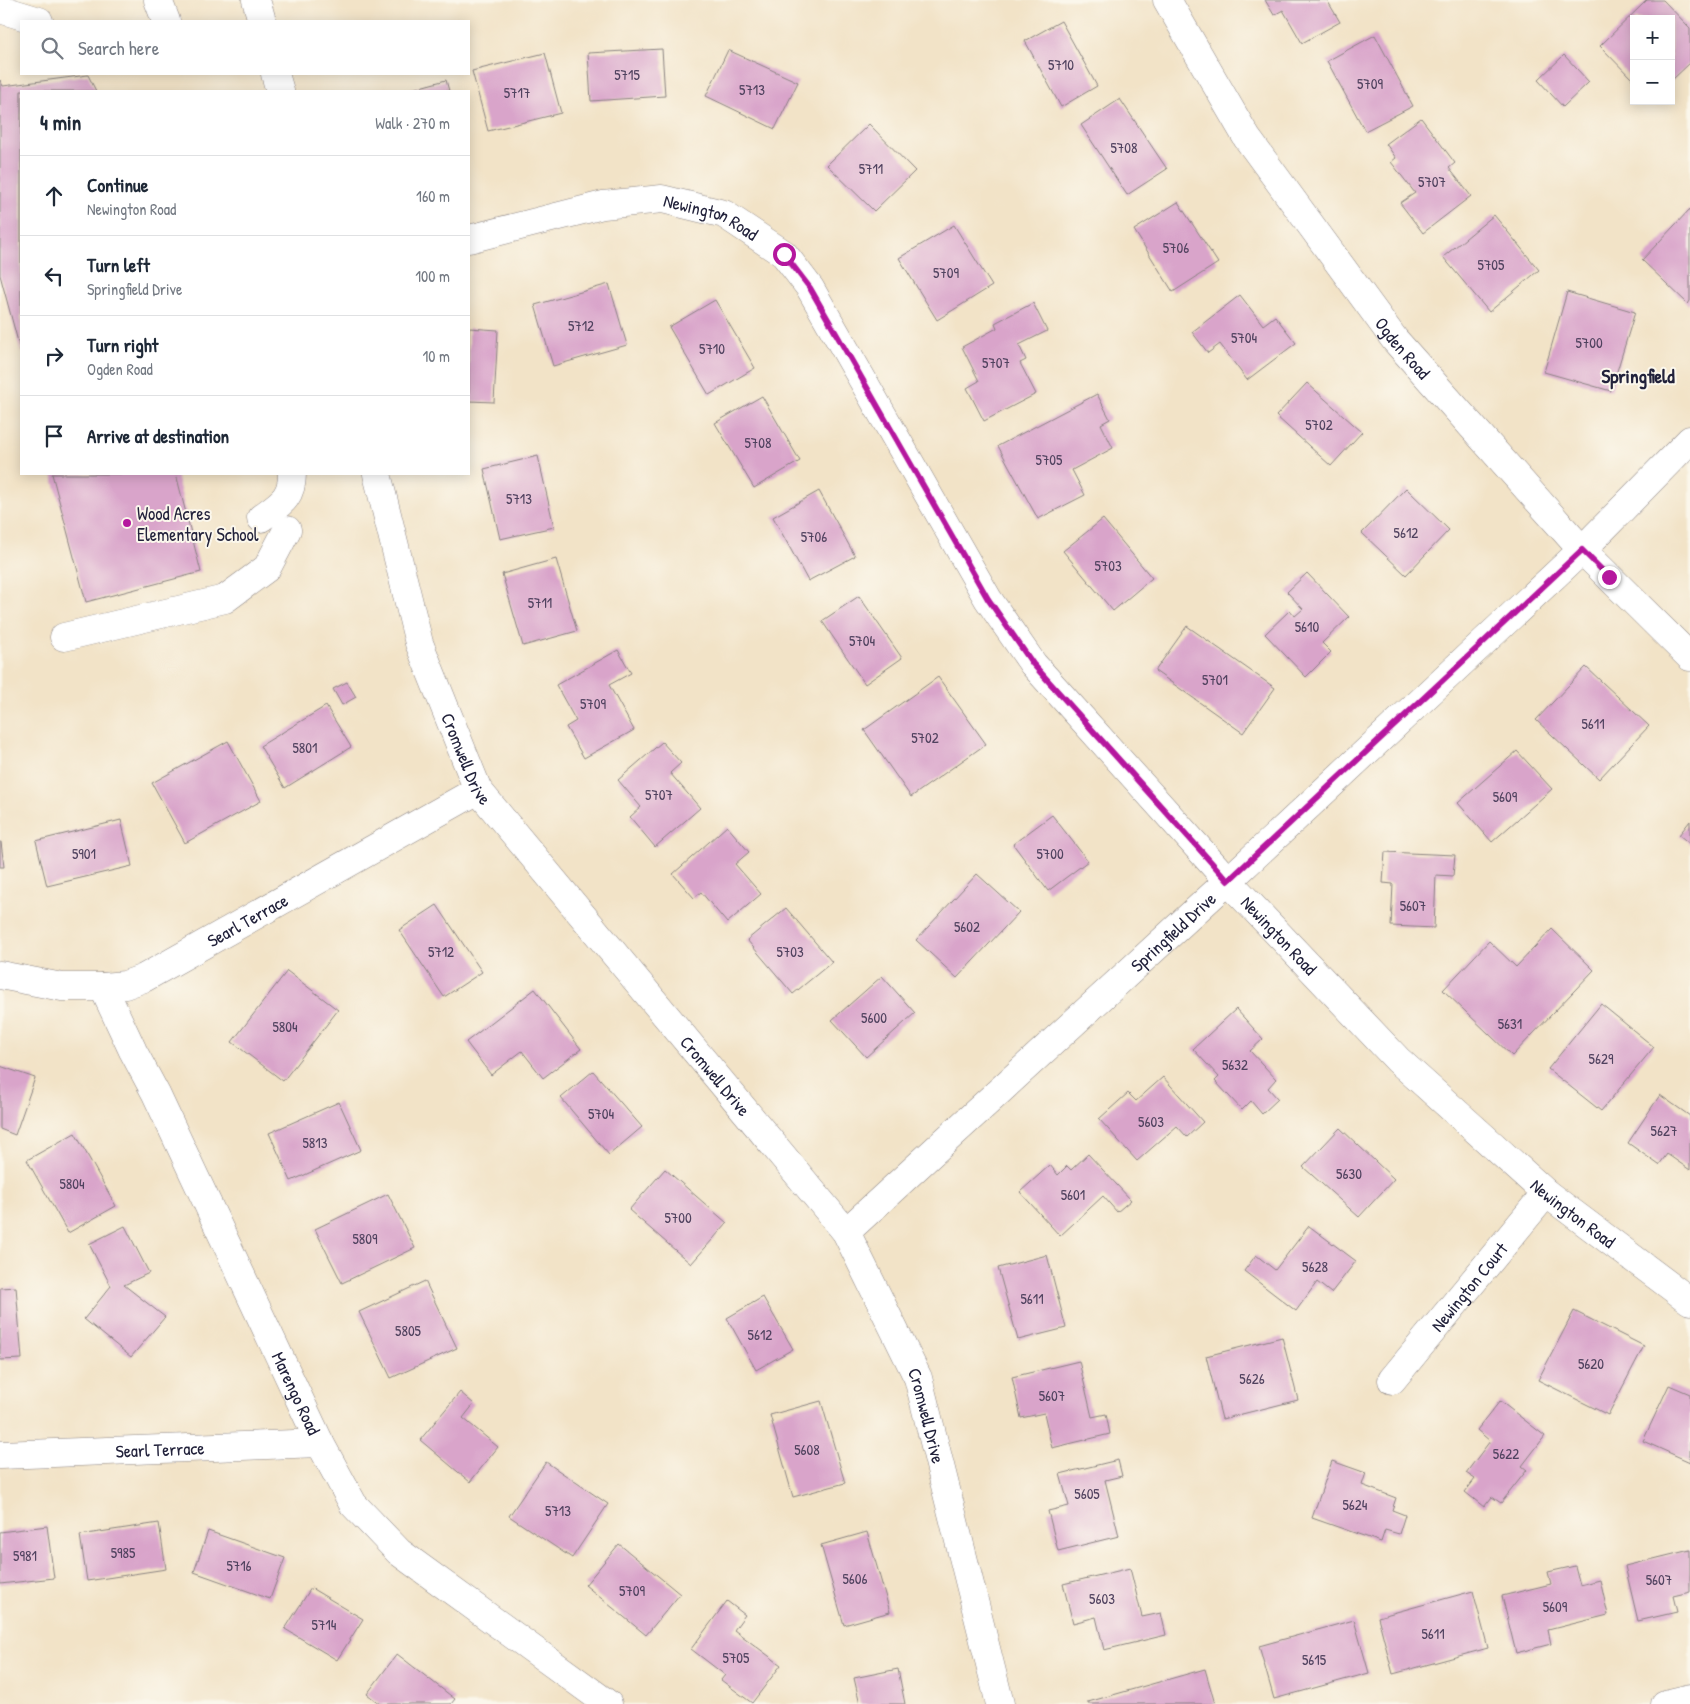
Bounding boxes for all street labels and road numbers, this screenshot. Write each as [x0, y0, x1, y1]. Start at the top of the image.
street label: Newington Road [661, 187, 763, 246]
street label: Ogden Road [1370, 312, 1436, 384]
street label: Cromwell Drive [436, 709, 497, 810]
street label: Springfield Drive [1125, 886, 1221, 977]
street label: Searl Terrace [202, 887, 292, 953]
street label: Newington Road [1236, 890, 1323, 980]
street label: Cromwell Drive [675, 1030, 757, 1121]
street label: Newington Road [1525, 1173, 1621, 1253]
street label: Newington Court [1425, 1236, 1514, 1336]
street label: Marengo Road [266, 1348, 327, 1439]
street label: Cromwell Drive [902, 1363, 951, 1466]
street label: Searl Terrace [115, 1435, 205, 1463]

